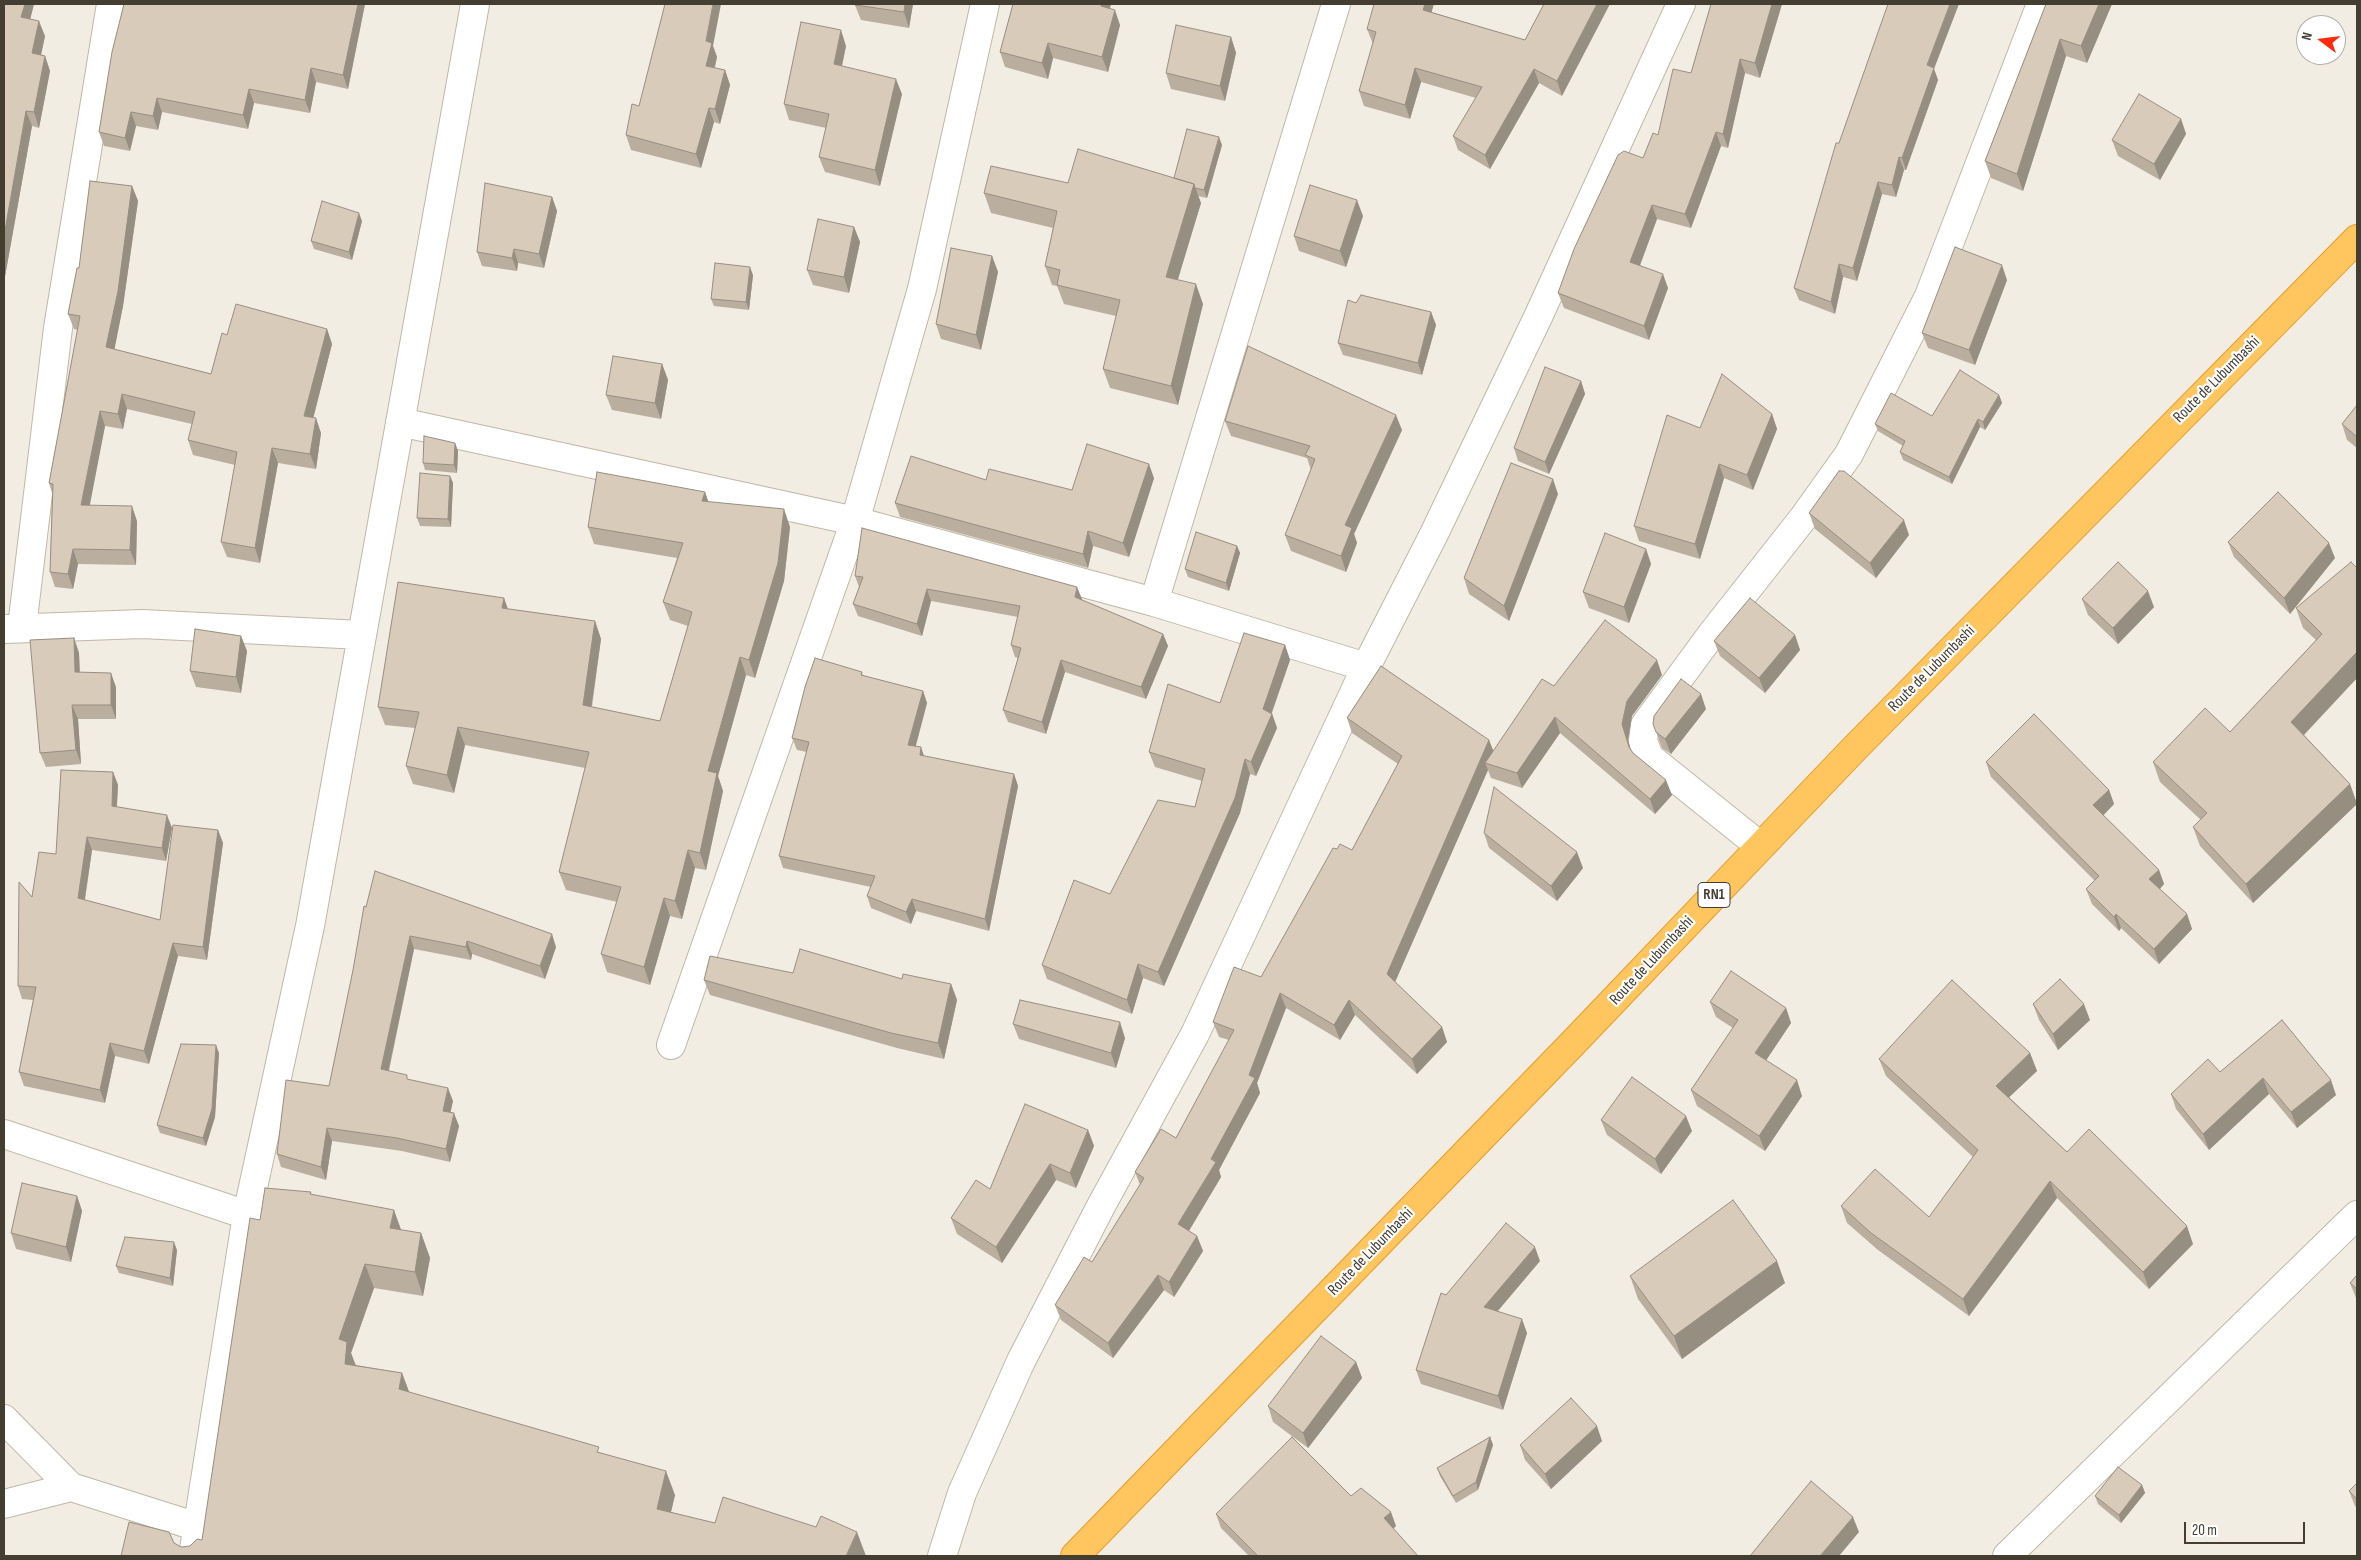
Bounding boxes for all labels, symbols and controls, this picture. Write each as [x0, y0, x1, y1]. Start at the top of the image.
north arrow [2296, 15, 2346, 65]
text: N [2298, 30, 2316, 42]
street label: Route de Lubumbashi [2170, 333, 2264, 427]
street label: Route de Lubumbashi [1885, 622, 1979, 716]
road number: RN1 [1698, 882, 1730, 908]
street label: Route de Lubumbashi [1606, 913, 1698, 1009]
street label: Route de Lubumbashi [1324, 1204, 1418, 1300]
scale bar [2186, 1512, 2307, 1544]
text: 20 m [2192, 1521, 2217, 1540]

